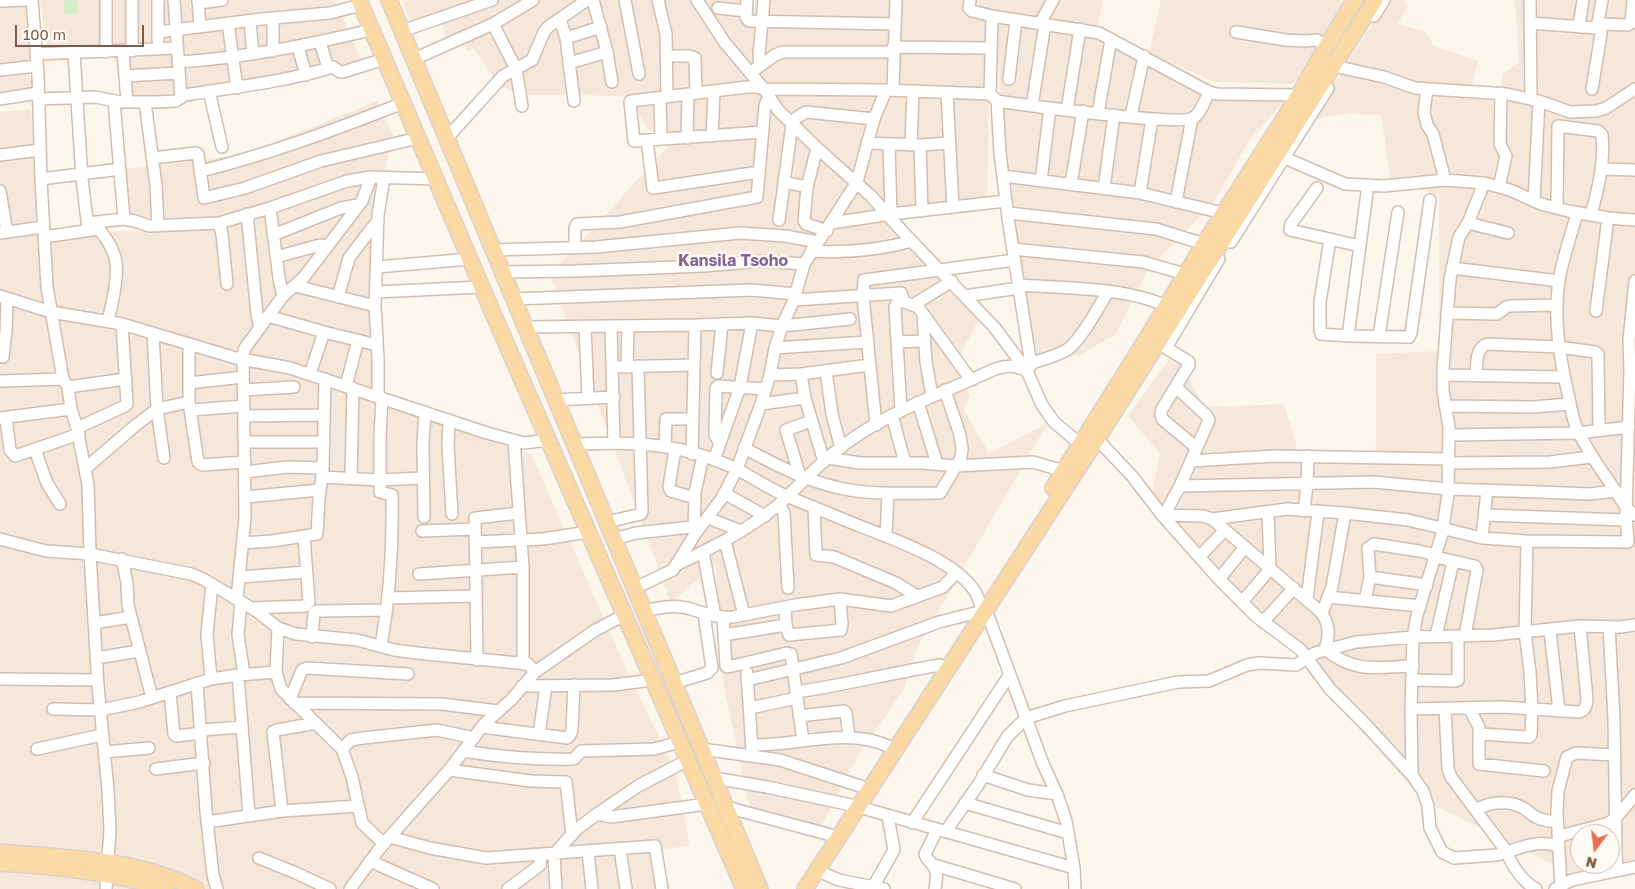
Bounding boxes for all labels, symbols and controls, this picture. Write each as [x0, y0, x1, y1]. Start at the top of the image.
scale bar [18, 15, 146, 47]
text: 100 m [23, 25, 66, 43]
district label: Kansila Tsoho [678, 251, 788, 271]
north arrow [1570, 824, 1620, 874]
text: N [1584, 853, 1599, 873]

